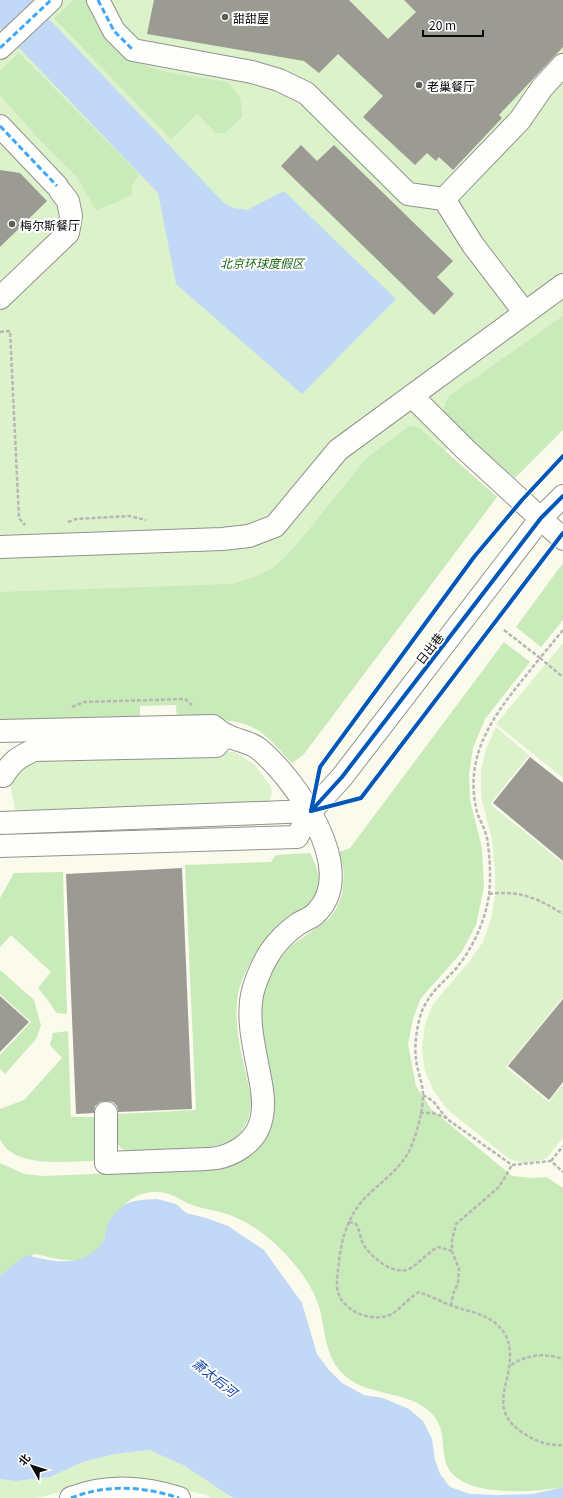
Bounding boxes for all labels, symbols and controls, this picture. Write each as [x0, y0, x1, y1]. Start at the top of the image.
place label: 甜甜屋 [233, 9, 269, 26]
marker: 甜甜屋 [220, 12, 230, 22]
scale bar [423, 12, 483, 38]
text: 20 m [429, 16, 456, 33]
place label: 老巢餐厅 [427, 77, 475, 94]
marker: 老巢餐厅 [414, 80, 424, 90]
place label: 梅尔斯餐厅 [20, 216, 80, 233]
marker: 梅尔斯餐厅 [7, 219, 17, 229]
park label: 北京环球度假区 [220, 254, 306, 271]
street label: 日出巷 [411, 629, 447, 667]
water label: 萧太后河 [189, 1353, 244, 1403]
north arrow [12, 1446, 52, 1486]
text: 北 [14, 1450, 33, 1468]

